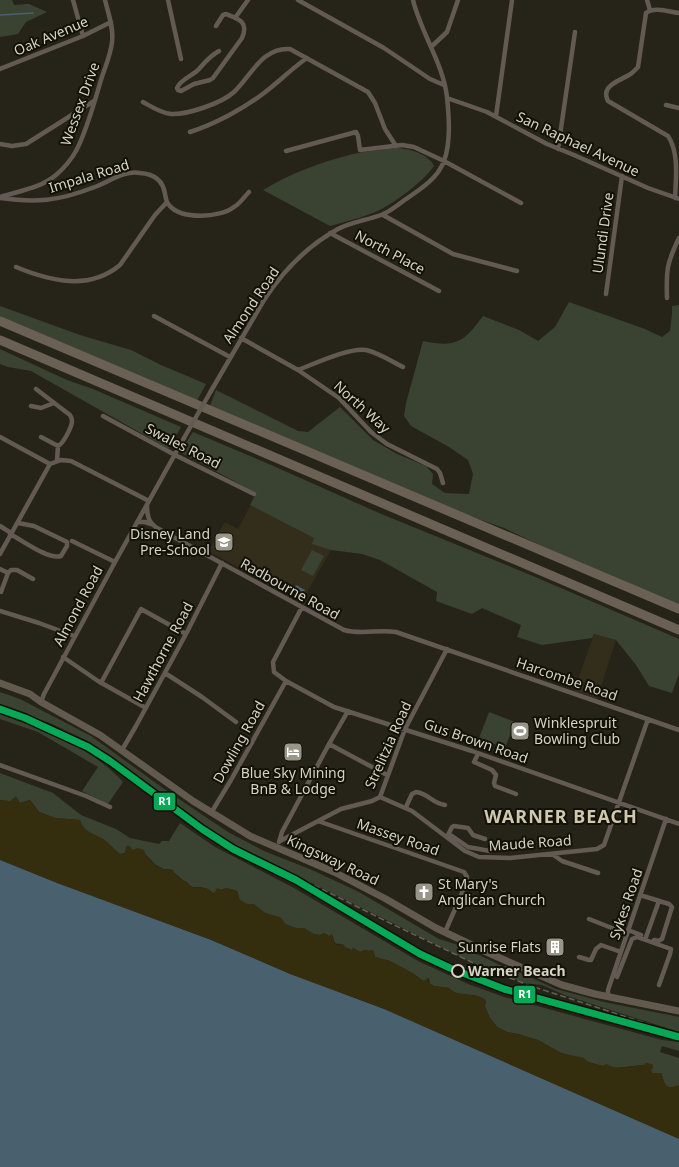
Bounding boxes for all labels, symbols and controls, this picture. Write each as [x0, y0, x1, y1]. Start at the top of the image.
street label: Oak Avenue [11, 11, 91, 60]
street label: Wessex Drive [56, 59, 103, 148]
street label: San Raphael Avenue [514, 107, 643, 180]
street label: Impala Road [46, 154, 131, 197]
street label: Ulundi Drive [587, 191, 618, 275]
street label: North Place [352, 225, 429, 278]
street label: Almond Road [218, 263, 283, 347]
street label: North Way [330, 376, 395, 438]
street label: Swales Road [142, 418, 224, 473]
place label: Disney Land Pre-School [130, 524, 210, 559]
school or university icon: Disney Land Pre-School [213, 531, 235, 553]
street label: Radbourne Road [237, 553, 343, 624]
street label: Almond Road [48, 562, 107, 649]
street label: Hawthorne Road [128, 598, 197, 705]
street label: Harcombe Road [514, 652, 620, 705]
street label: Dowling Road [208, 697, 269, 786]
street label: Strelitzia Road [360, 698, 415, 791]
place label: Winklespruit Bowling Club [534, 713, 620, 748]
street label: Gus Brown Road [422, 714, 531, 767]
sports icon: Winklespruit Bowling Club [509, 720, 531, 742]
hotel icon: Blue Sky Mining BnB & Lodge [282, 741, 304, 763]
place label: Blue Sky Mining BnB & Lodge [241, 763, 345, 798]
line badge: R1 [153, 792, 176, 811]
text: R1 [158, 793, 172, 808]
district label: WARNER BEACH [484, 804, 638, 828]
street label: Massey Road [354, 814, 442, 860]
street label: Kingsway Road [284, 830, 382, 889]
street label: Maude Road [488, 830, 572, 855]
street label: Sykes Road [604, 866, 647, 942]
place label: St Mary's Anglican Church [438, 874, 545, 909]
church icon: St Mary's Anglican Church [413, 881, 435, 903]
building icon: Sunrise Flats [544, 936, 566, 958]
place label: Sunrise Flats [458, 937, 541, 956]
place label: Warner Beach [468, 961, 566, 980]
marker: Warner Beach [451, 964, 465, 978]
line badge: R1 [513, 985, 536, 1004]
text: R1 [518, 986, 532, 1001]

